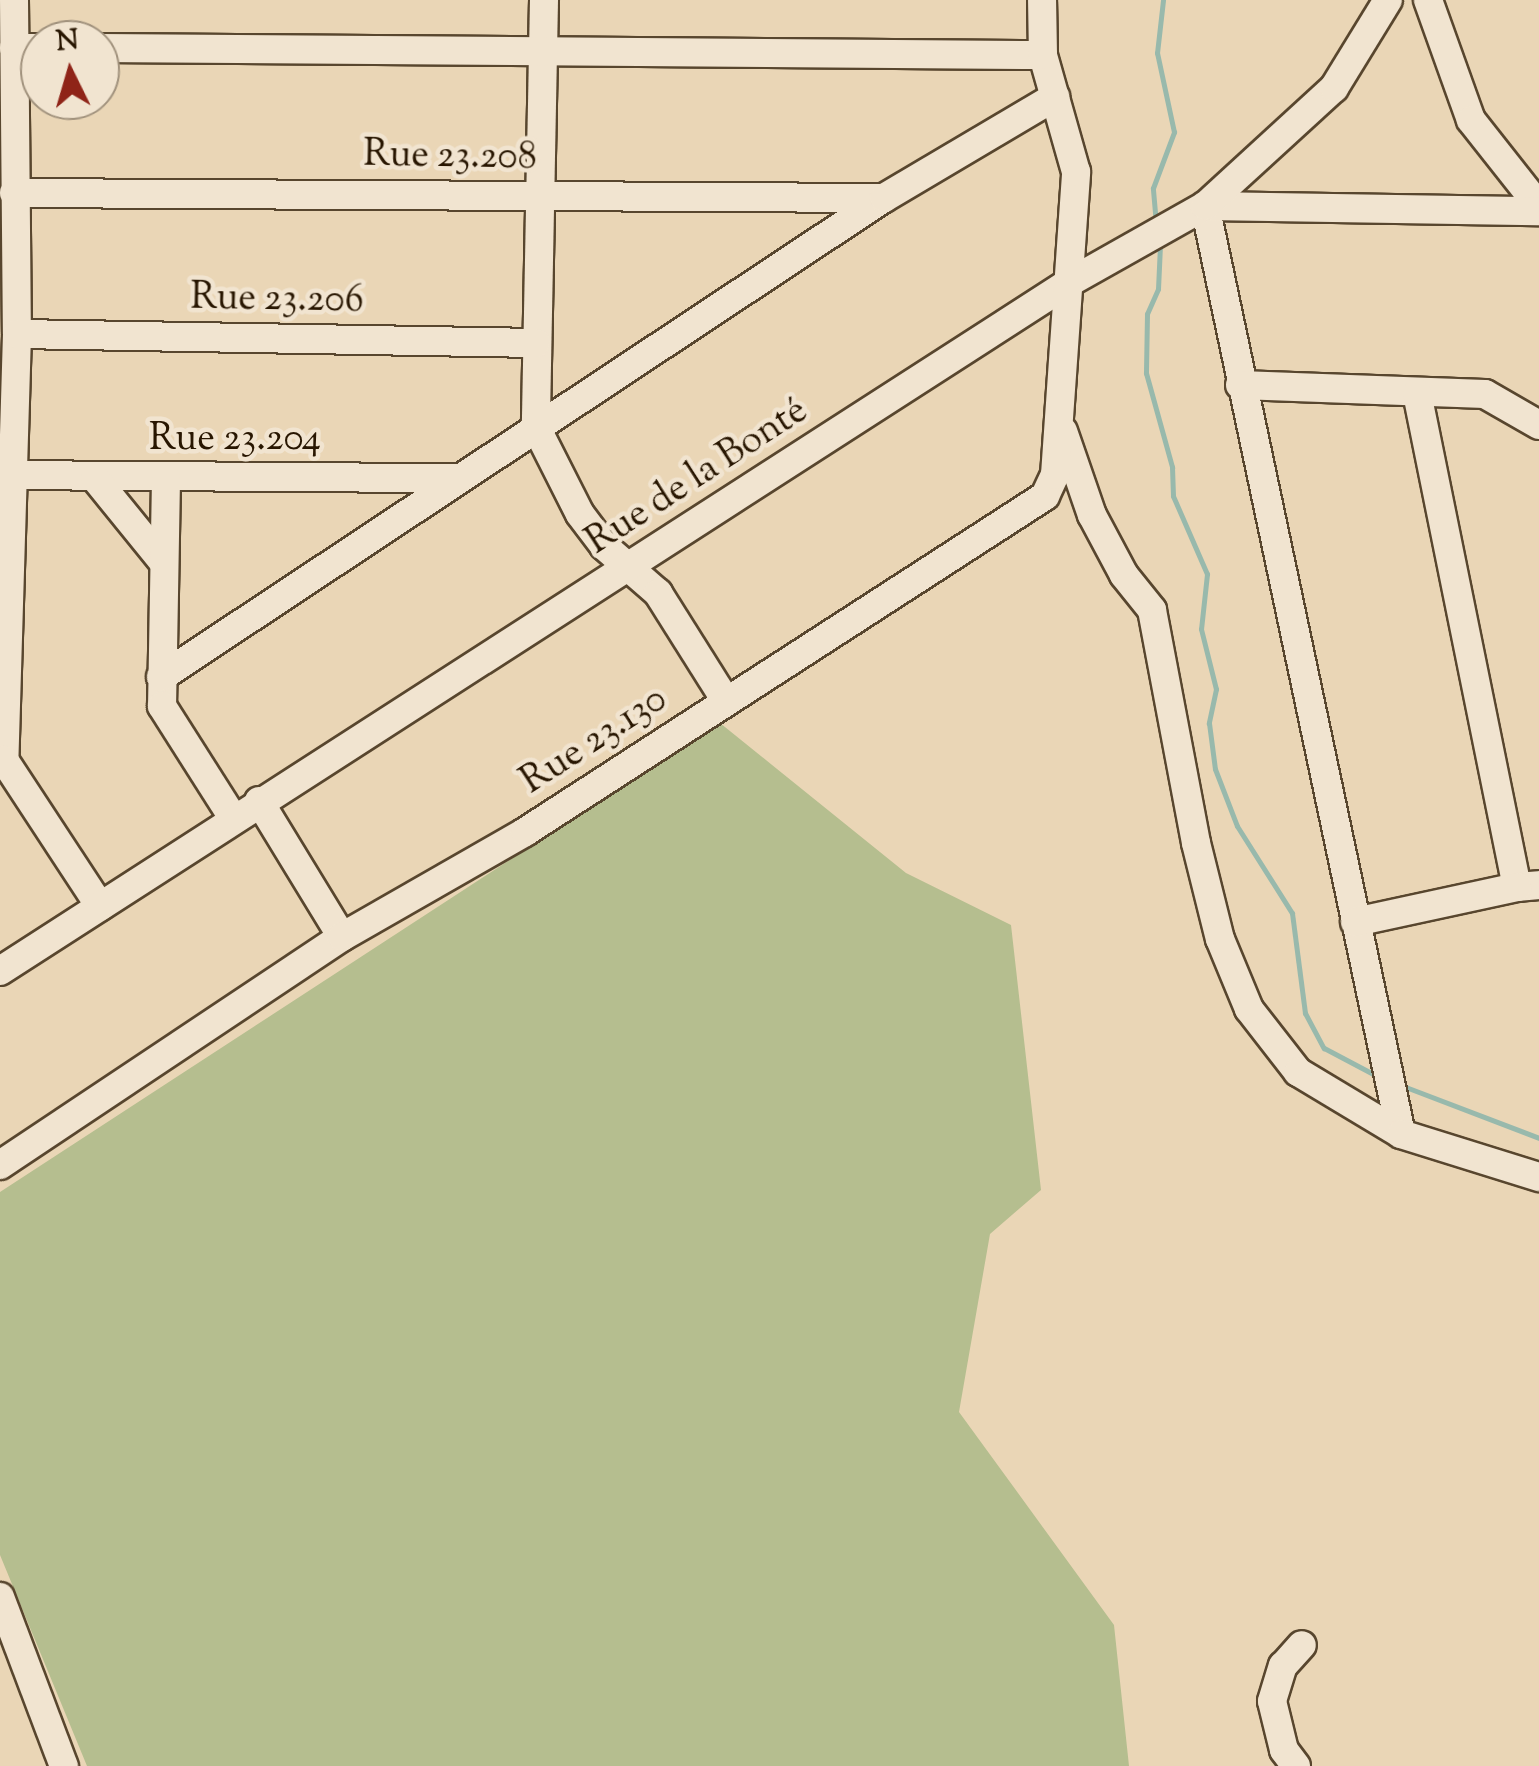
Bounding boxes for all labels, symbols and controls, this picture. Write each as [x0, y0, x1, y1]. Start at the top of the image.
north arrow [20, 20, 120, 120]
text: N [55, 21, 80, 63]
street label: Rue 23.208 [363, 134, 537, 182]
street label: Rue 23.206 [190, 277, 364, 325]
street label: Rue de la Bonté [579, 390, 817, 566]
street label: Rue 23.204 [149, 418, 321, 464]
street label: Rue 23.130 [514, 678, 676, 806]

